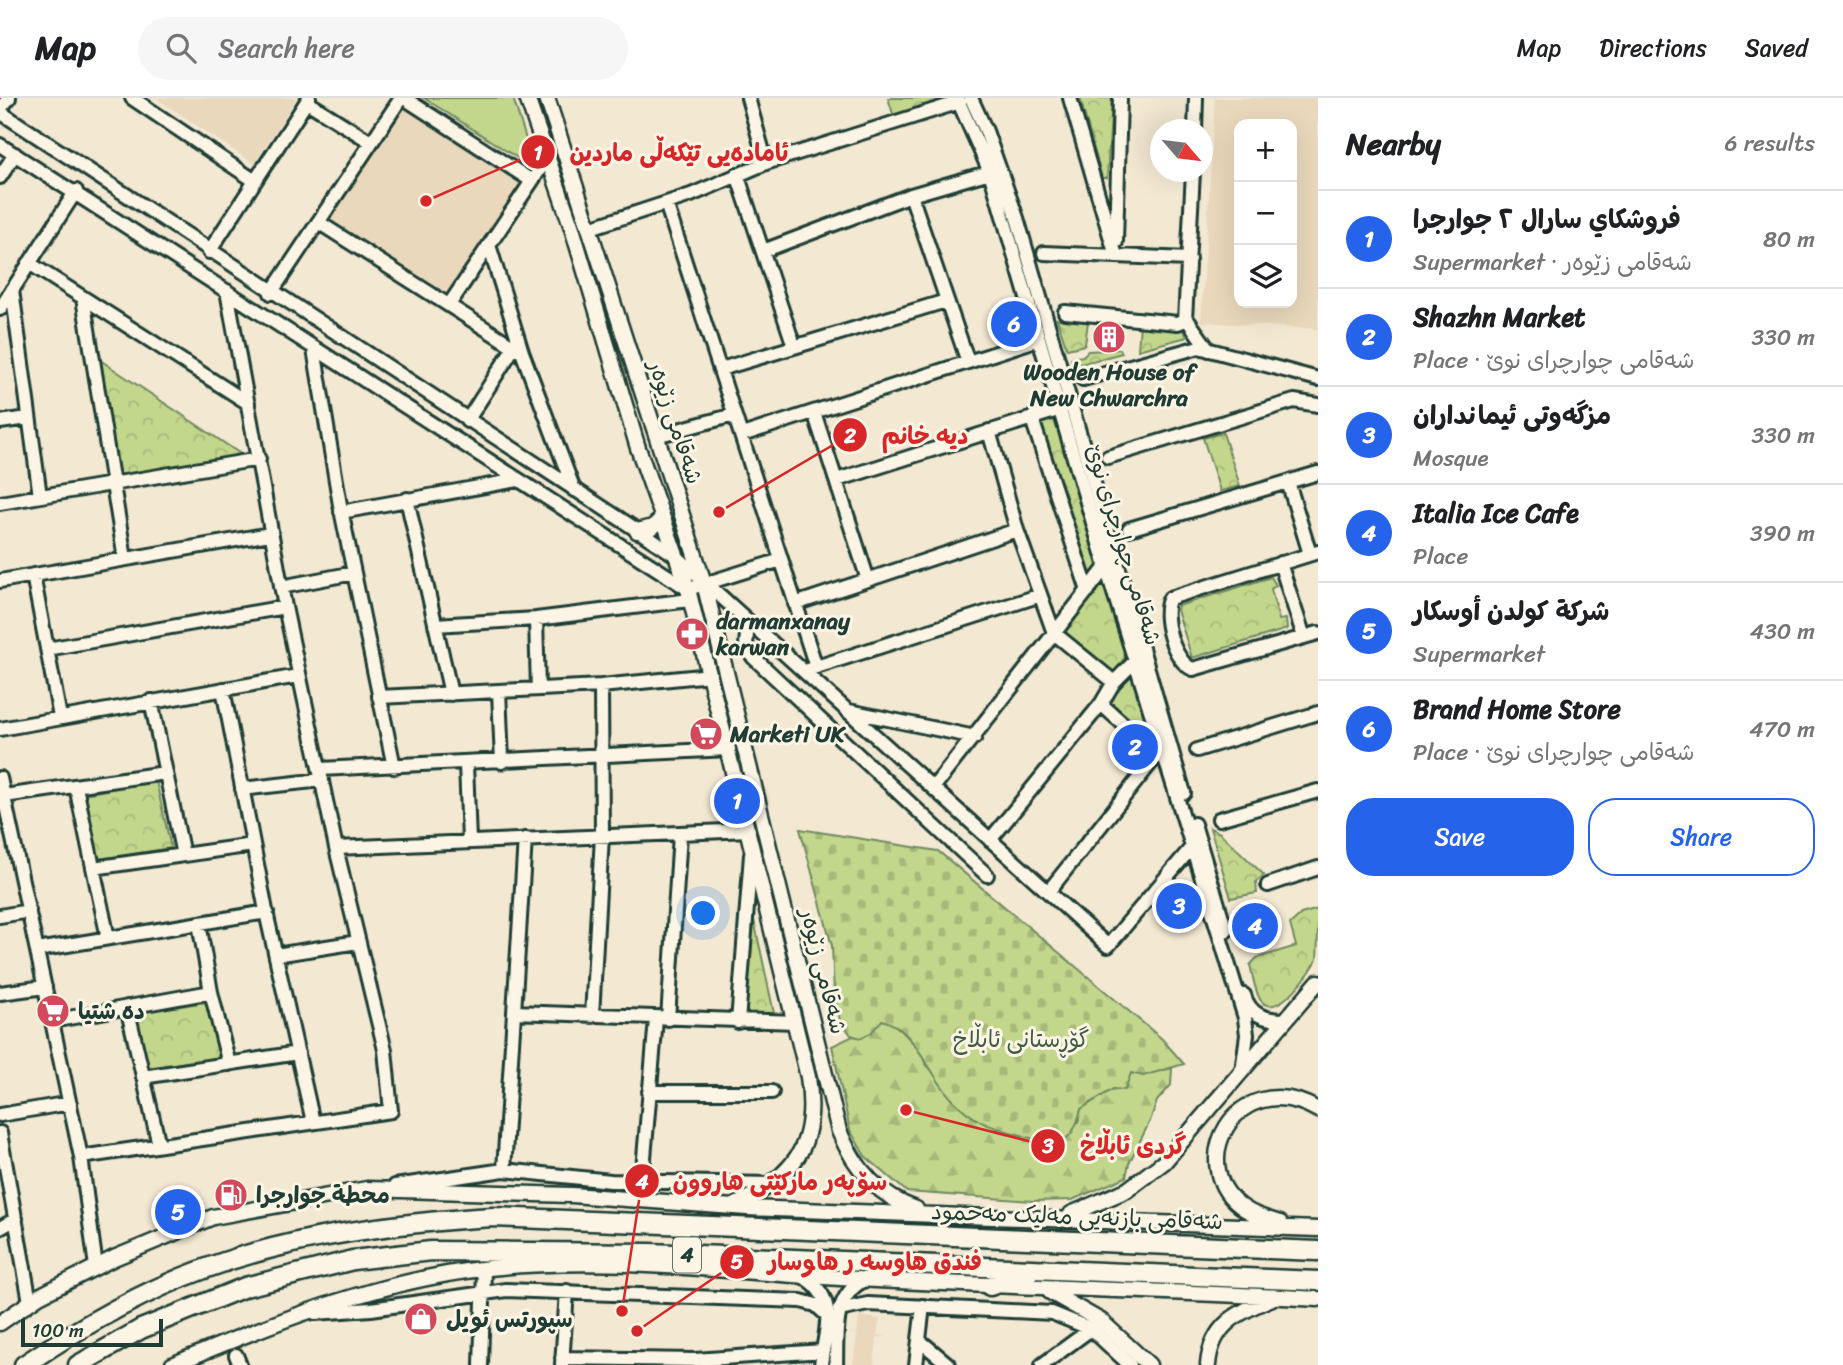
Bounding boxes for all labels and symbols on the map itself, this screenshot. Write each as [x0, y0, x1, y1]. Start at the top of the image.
north arrow [1150, 119, 1213, 182]
callout: ئامادەیی تێکەڵی ماردین [520, 130, 802, 175]
text: ئامادەیی تێکەڵی ماردین [570, 132, 789, 174]
text: 1 [533, 134, 543, 172]
pin: 6 [991, 298, 1037, 350]
building icon: Wooden House of New Chwarchra [1090, 318, 1128, 356]
place label: Wooden House of New Chwarchra [1023, 352, 1198, 419]
street label: شەقامی زێوەر [635, 353, 715, 490]
callout: دیە خانم [833, 413, 983, 458]
text: دیە خانم [882, 415, 968, 457]
text: 2 [843, 417, 856, 455]
street label: شەقامی چوارچرای نوێ [1073, 440, 1174, 651]
place label: darmanxanay karwan [715, 601, 851, 668]
pharmacy icon: darmanxanay karwan [673, 615, 711, 653]
place label: Marketi UK [729, 714, 847, 755]
supermarket icon: Marketi UK [687, 715, 725, 753]
pin: 2 [1112, 721, 1158, 773]
pin: 1 [714, 775, 760, 827]
pin: 3 [1156, 880, 1202, 932]
your location [686, 896, 720, 930]
pin: 4 [1232, 900, 1278, 952]
street label: شەقامی زێوەر [788, 902, 859, 1039]
place label: ده شتيا [78, 991, 145, 1032]
supermarket icon: ده شتيا [34, 992, 72, 1030]
park label: گۆڕستانی ئابڵاخ [953, 1019, 1089, 1060]
callout: گردی ئابڵاخ [1031, 1124, 1200, 1169]
text: گردی ئابڵاخ [1080, 1125, 1187, 1167]
text: 3 [1041, 1127, 1054, 1165]
callout: سۆپەر ماركێتی هاروون [624, 1159, 901, 1204]
text: سۆپەر ماركێتی هاروون [673, 1161, 887, 1203]
text: 4 [634, 1163, 649, 1201]
place label: محطة جوارجرا [256, 1175, 390, 1216]
fuel station icon: محطة جوارجرا [212, 1176, 250, 1214]
pin: 5 [155, 1186, 201, 1238]
street label: شەقامی بازنەیی مەلیک مەحمود [930, 1191, 1224, 1242]
road number: 4 [673, 1238, 701, 1272]
callout: فندق هاوسه ر هاوسار [719, 1239, 996, 1284]
text: فندق هاوسه ر هاوسار [766, 1241, 982, 1283]
text: 5 [731, 1243, 744, 1281]
place label: سپورتس ئويل [446, 1299, 573, 1340]
shop icon: سپورتس ئويل [402, 1300, 440, 1338]
scale bar [21, 1316, 163, 1348]

